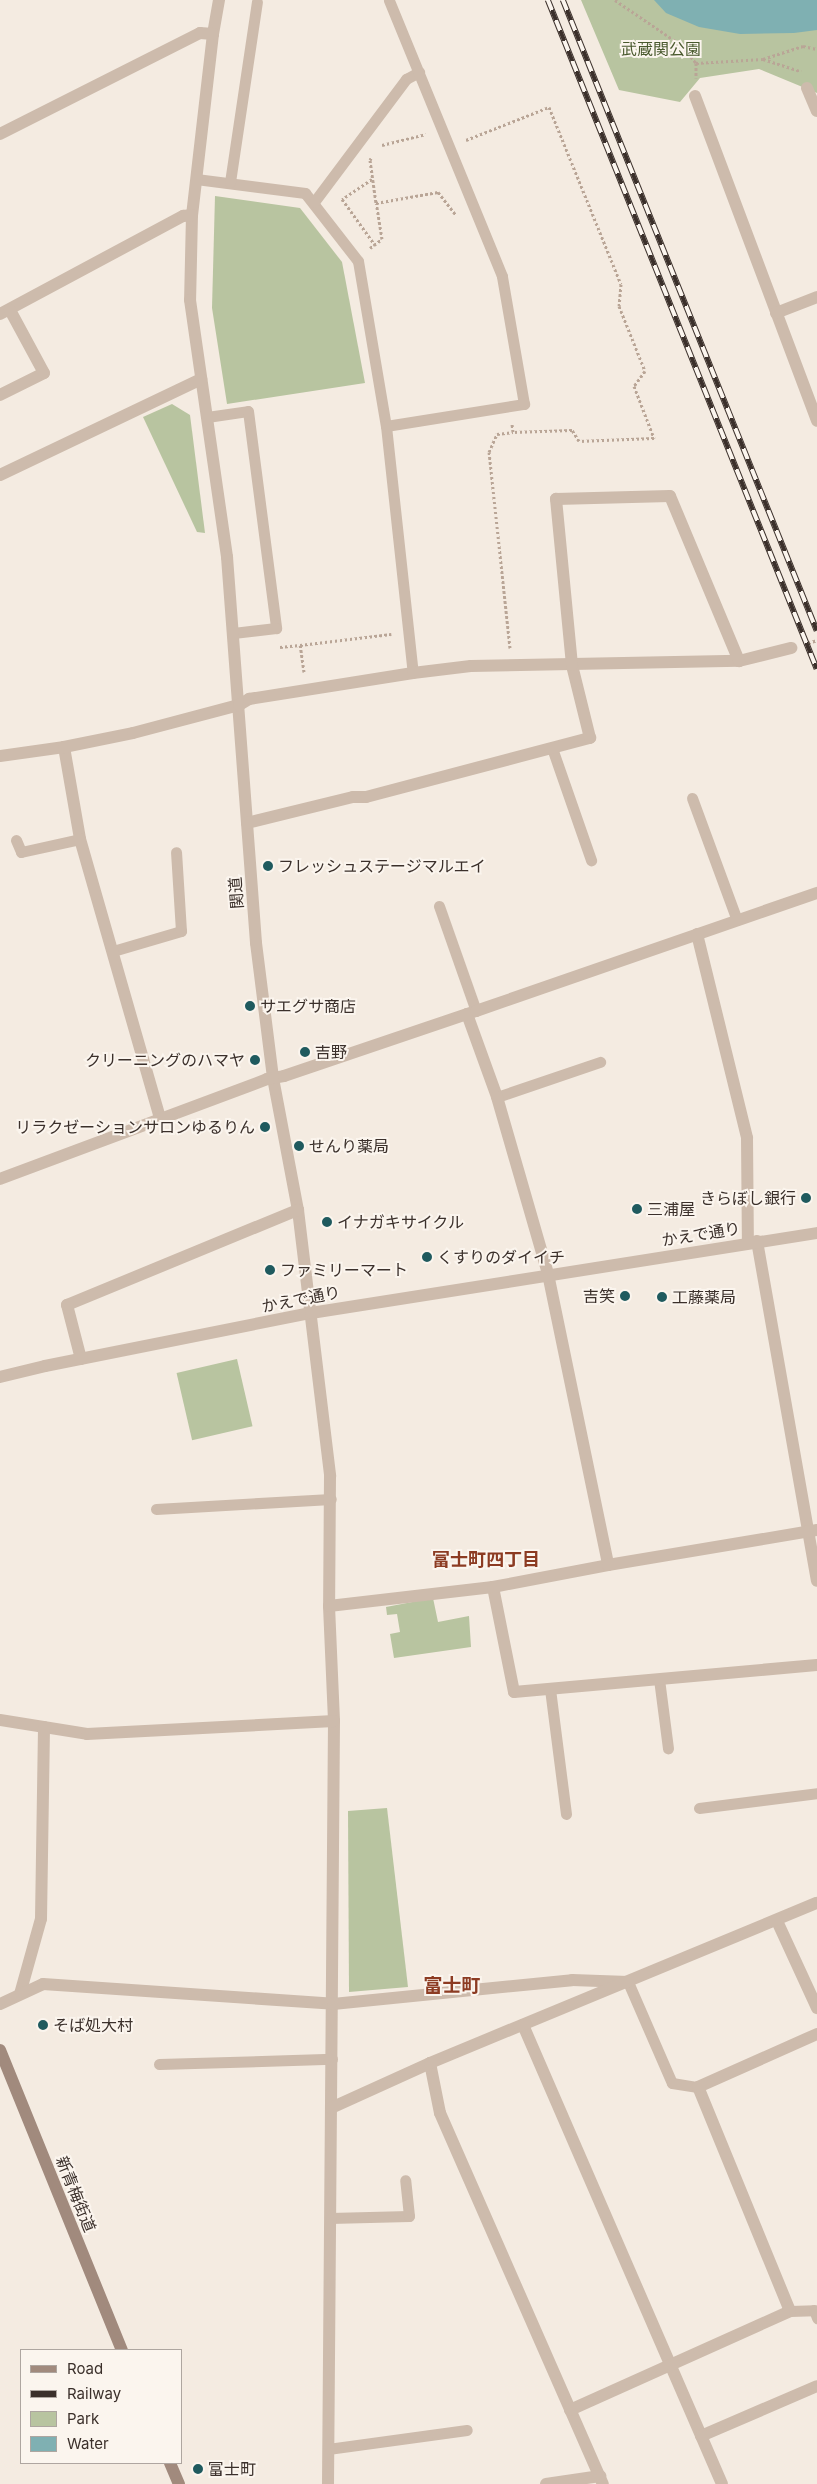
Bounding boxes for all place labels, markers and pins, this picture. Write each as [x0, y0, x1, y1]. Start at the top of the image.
place label: フレッシュステージマルエイ [278, 856, 486, 876]
marker: フレッシュステージマルエイ [262, 860, 274, 872]
place label: サエグサ商店 [260, 996, 356, 1016]
marker: サエグサ商店 [244, 1000, 256, 1012]
place label: 吉野 [315, 1042, 347, 1062]
marker: 吉野 [299, 1046, 311, 1058]
place label: クリーニングのハマヤ [85, 1050, 245, 1070]
marker: クリーニングのハマヤ [249, 1054, 261, 1066]
place label: リラクゼーションサロンゆるりん [15, 1117, 255, 1137]
marker: リラクゼーションサロンゆるりん [259, 1121, 271, 1133]
place label: せんり薬局 [309, 1136, 389, 1156]
marker: せんり薬局 [293, 1140, 305, 1152]
place label: きらぼし銀行 [700, 1188, 796, 1208]
marker: きらぼし銀行 [800, 1192, 812, 1204]
place label: 三浦屋 [647, 1199, 695, 1219]
marker: 三浦屋 [631, 1203, 643, 1215]
place label: イナガキサイクル [337, 1212, 465, 1232]
marker: イナガキサイクル [321, 1216, 333, 1228]
place label: くすりのダイイチ [437, 1247, 565, 1267]
marker: くすりのダイイチ [421, 1251, 433, 1263]
place label: ファミリーマート [280, 1260, 408, 1280]
marker: ファミリーマート [264, 1264, 276, 1276]
place label: 吉笑 [583, 1286, 615, 1306]
place label: 工藤薬局 [672, 1287, 736, 1307]
marker: 吉笑 [619, 1290, 631, 1302]
marker: 工藤薬局 [656, 1291, 668, 1303]
place label: そば処大村 [53, 2015, 133, 2035]
marker: そば処大村 [37, 2019, 49, 2031]
place label: 富士町 [208, 2459, 256, 2479]
marker: 富士町 [192, 2463, 204, 2475]

